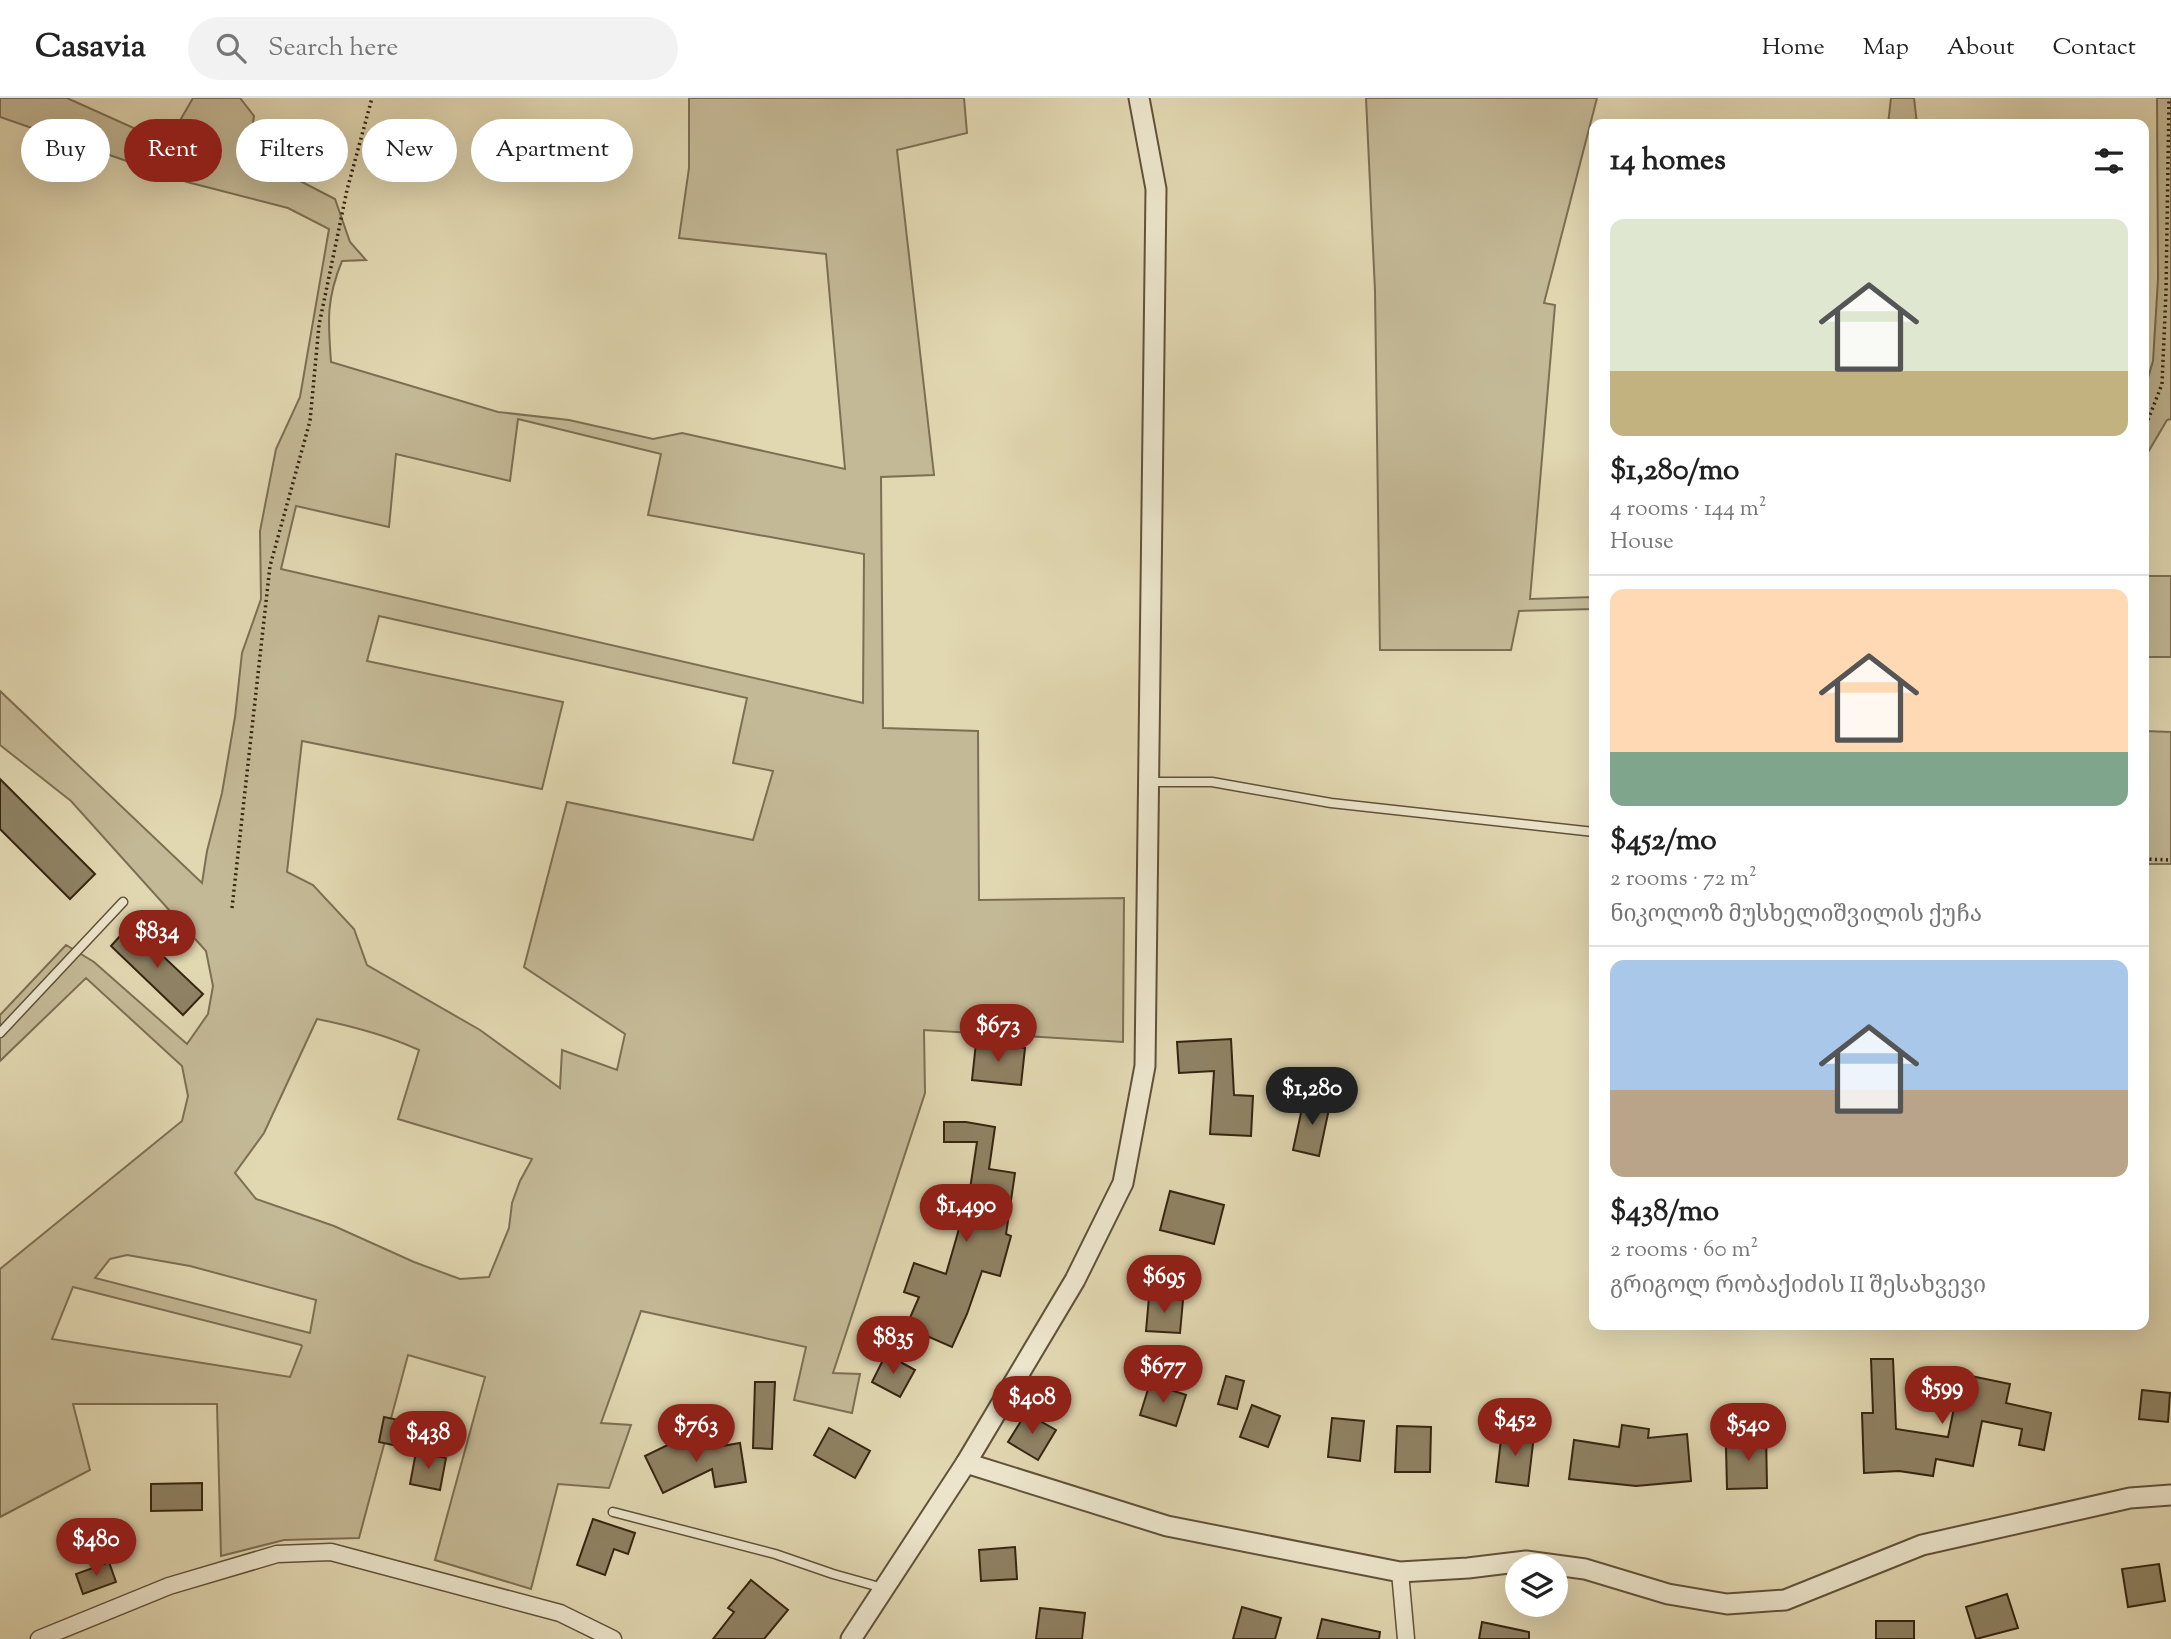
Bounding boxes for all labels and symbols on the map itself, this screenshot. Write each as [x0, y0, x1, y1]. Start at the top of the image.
pin: $834 [116, 910, 198, 970]
pin: $673 [957, 1004, 1039, 1064]
pin: $1,280 [1255, 1068, 1369, 1127]
pin: $1,490 [909, 1184, 1023, 1244]
pin: $695 [1123, 1256, 1205, 1315]
pin: $835 [852, 1316, 934, 1376]
pin: $677 [1122, 1346, 1204, 1405]
pin: $599 [1901, 1366, 1983, 1426]
pin: $408 [991, 1376, 1073, 1436]
pin: $452 [1474, 1398, 1556, 1458]
pin: $763 [655, 1404, 737, 1464]
pin: $540 [1707, 1404, 1789, 1463]
pin: $438 [387, 1412, 469, 1471]
pin: $480 [55, 1518, 137, 1578]

